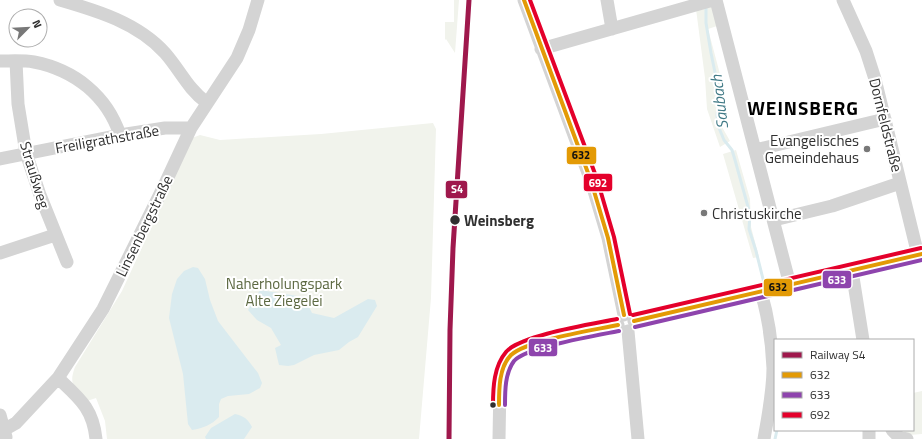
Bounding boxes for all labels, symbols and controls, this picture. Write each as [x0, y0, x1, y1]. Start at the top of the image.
north arrow [8, 8, 48, 48]
text: N [28, 17, 46, 31]
water label: Saubach [704, 73, 734, 130]
street label: Dornfeldstraße [863, 76, 909, 174]
district label: WEINSBERG [747, 93, 859, 122]
street label: Freiligrathstraße [53, 119, 161, 159]
place label: Evangelisches Gemeindehaus [765, 129, 859, 169]
street label: Straußweg [14, 139, 56, 212]
marker: Evangelisches Gemeindehaus [862, 144, 872, 154]
line badge: 632 [566, 146, 597, 165]
text: 632 [572, 147, 590, 163]
street label: Linsenbergstraße [109, 171, 179, 281]
line badge: 692 [583, 173, 613, 192]
text: 692 [589, 175, 607, 191]
line badge: S4 [445, 180, 468, 199]
text: S4 [451, 181, 463, 197]
place label: Christuskirche [712, 202, 802, 225]
marker: Christuskirche [699, 208, 709, 218]
place label: Weinsberg [464, 209, 534, 232]
marker: Weinsberg [448, 213, 462, 227]
line badge: 633 [822, 270, 852, 289]
park label: Naherholungspark Alte Ziegelei [226, 272, 342, 312]
text: 633 [828, 272, 846, 288]
line badge: 632 [763, 278, 793, 297]
text: 632 [769, 279, 787, 295]
line badge: 633 [528, 338, 558, 357]
legend [774, 339, 914, 431]
text: 633 [534, 340, 552, 356]
text: Railway S4 [810, 345, 866, 364]
text: 632 [810, 365, 830, 384]
text: 633 [810, 385, 830, 404]
unlabelled marker [488, 400, 498, 410]
text: 692 [810, 405, 830, 424]

